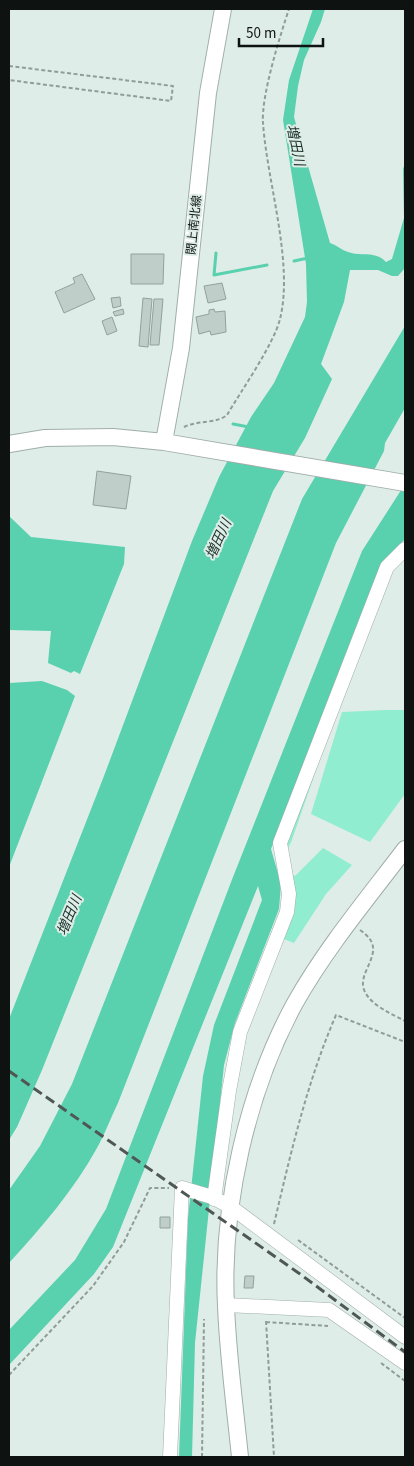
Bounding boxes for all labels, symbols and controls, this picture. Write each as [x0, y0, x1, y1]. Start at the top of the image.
scale bar [239, 15, 323, 47]
text: 50 m [246, 23, 276, 44]
water label: 増田川 [281, 123, 310, 170]
street label: 閖上南北線 [183, 194, 206, 256]
water label: 増田川 [201, 514, 238, 563]
water label: 増田川 [53, 890, 88, 939]

